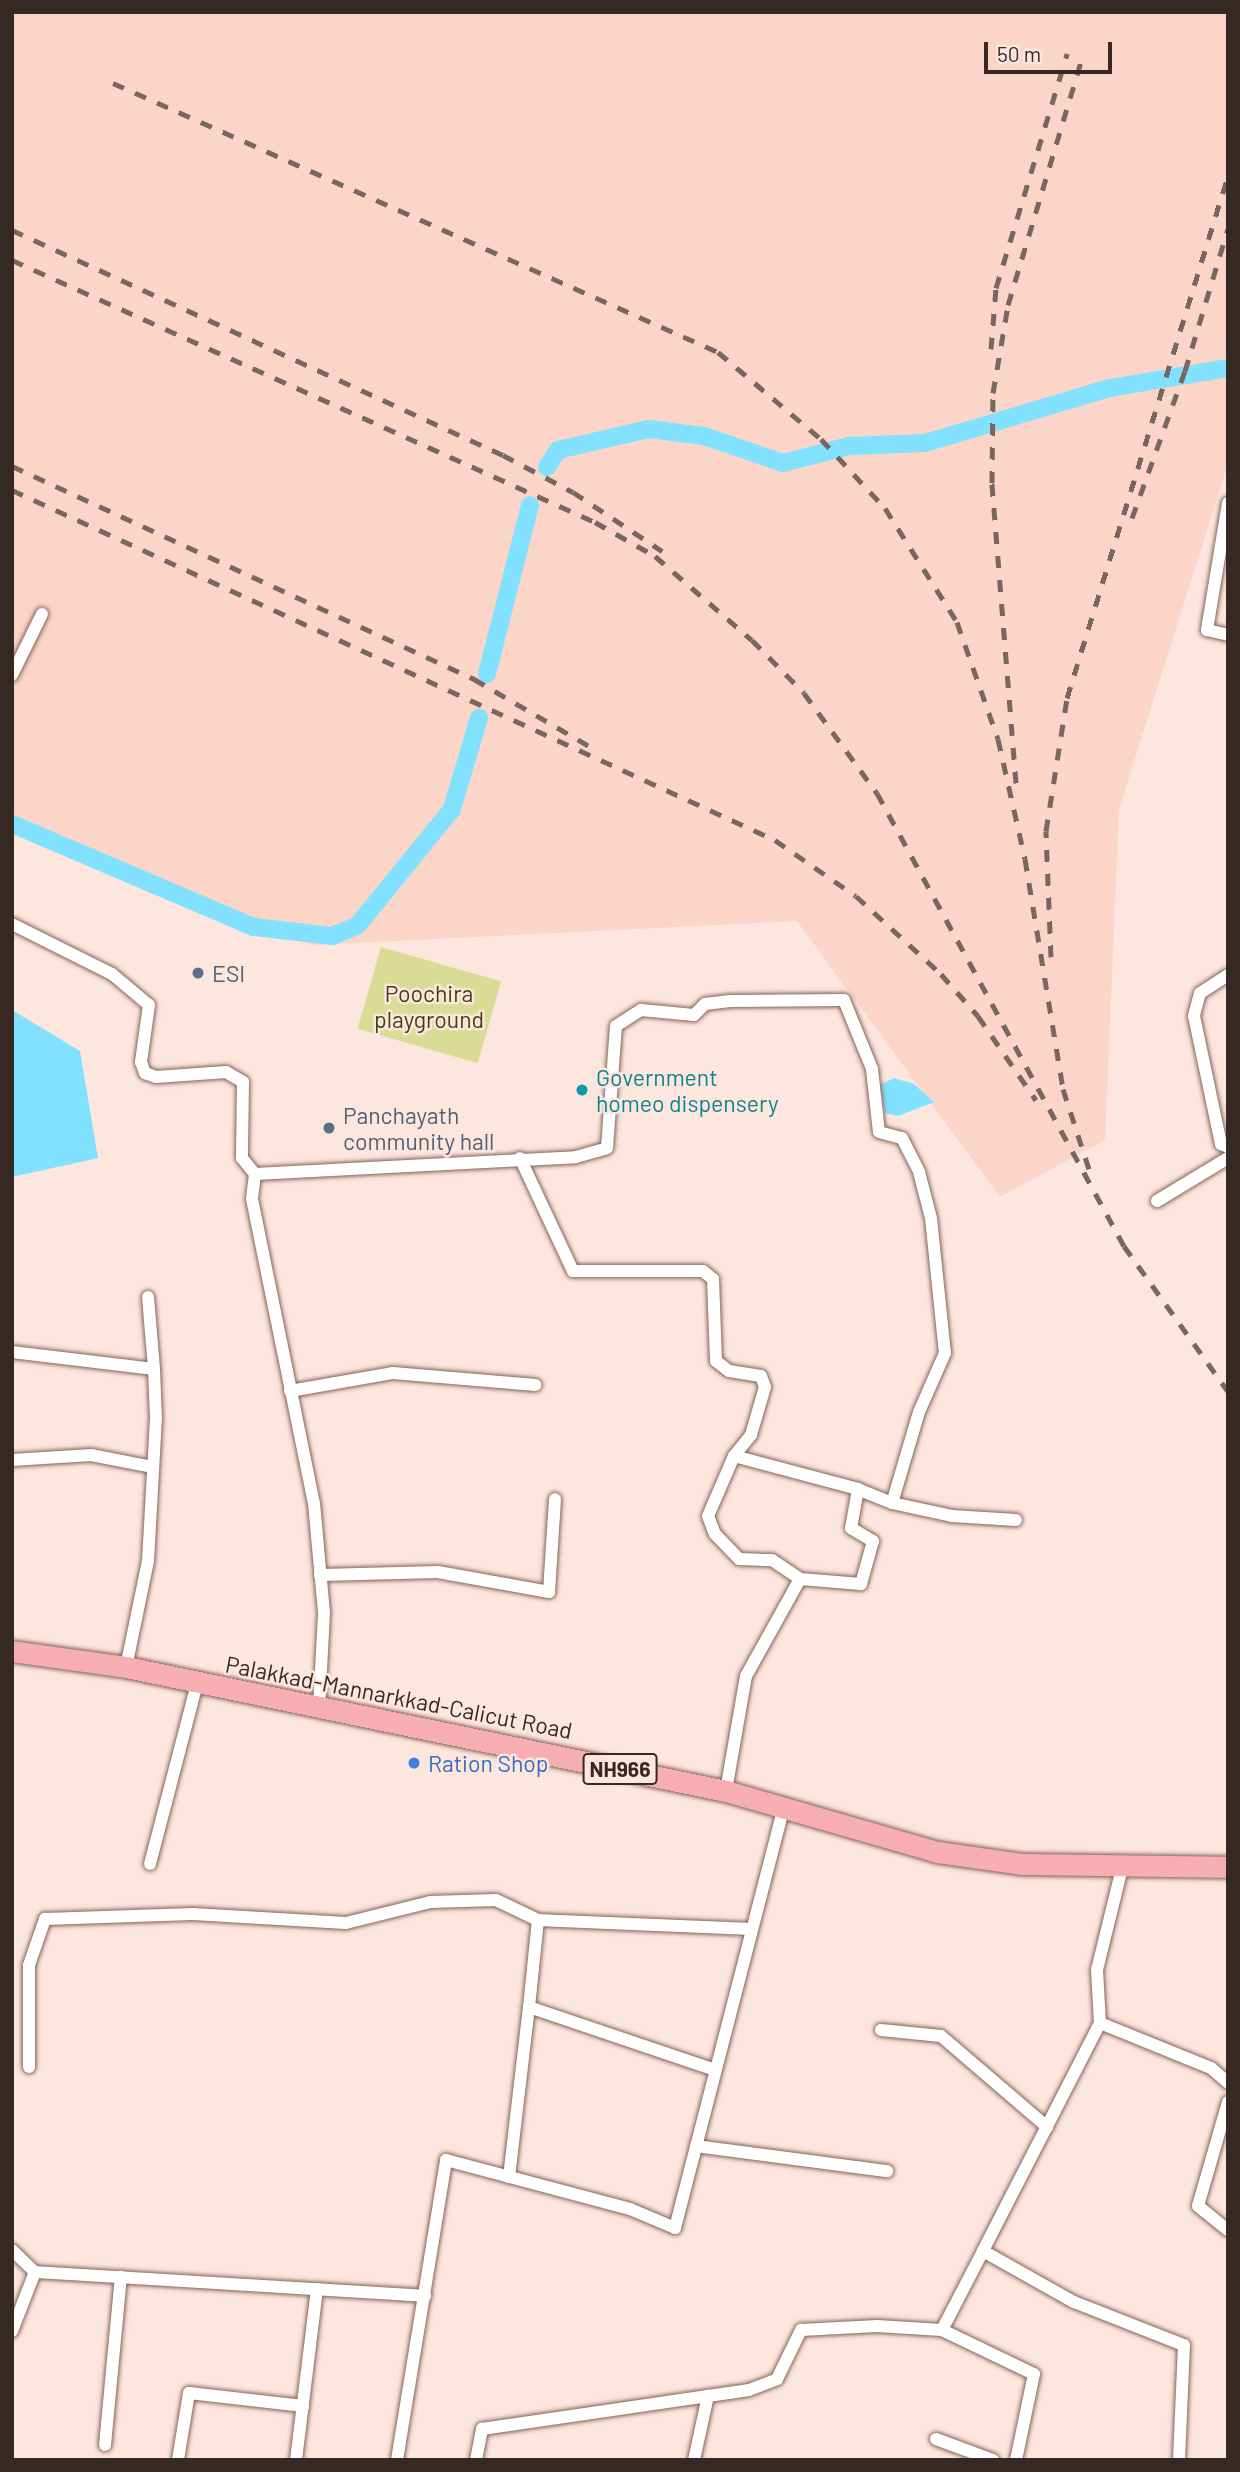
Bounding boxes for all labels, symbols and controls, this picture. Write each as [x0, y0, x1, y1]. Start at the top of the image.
scale bar [988, 28, 1116, 72]
text: 50 m [997, 41, 1041, 66]
place label: ESI [212, 959, 245, 987]
marker: ESI [190, 965, 206, 981]
park label: Poochira playground [374, 979, 484, 1033]
place label: Government homeo dispensery [596, 1063, 779, 1117]
marker: Government homeo dispensery [574, 1082, 590, 1098]
place label: Panchayath community hall [343, 1101, 494, 1155]
marker: Panchayath community hall [321, 1120, 337, 1136]
street label: Palakkad-Mannarkkad-Calicut Road [223, 1650, 575, 1744]
place label: Ration Shop [428, 1749, 548, 1777]
road number: NH966 [582, 1752, 658, 1786]
marker: Ration Shop [406, 1755, 422, 1771]

